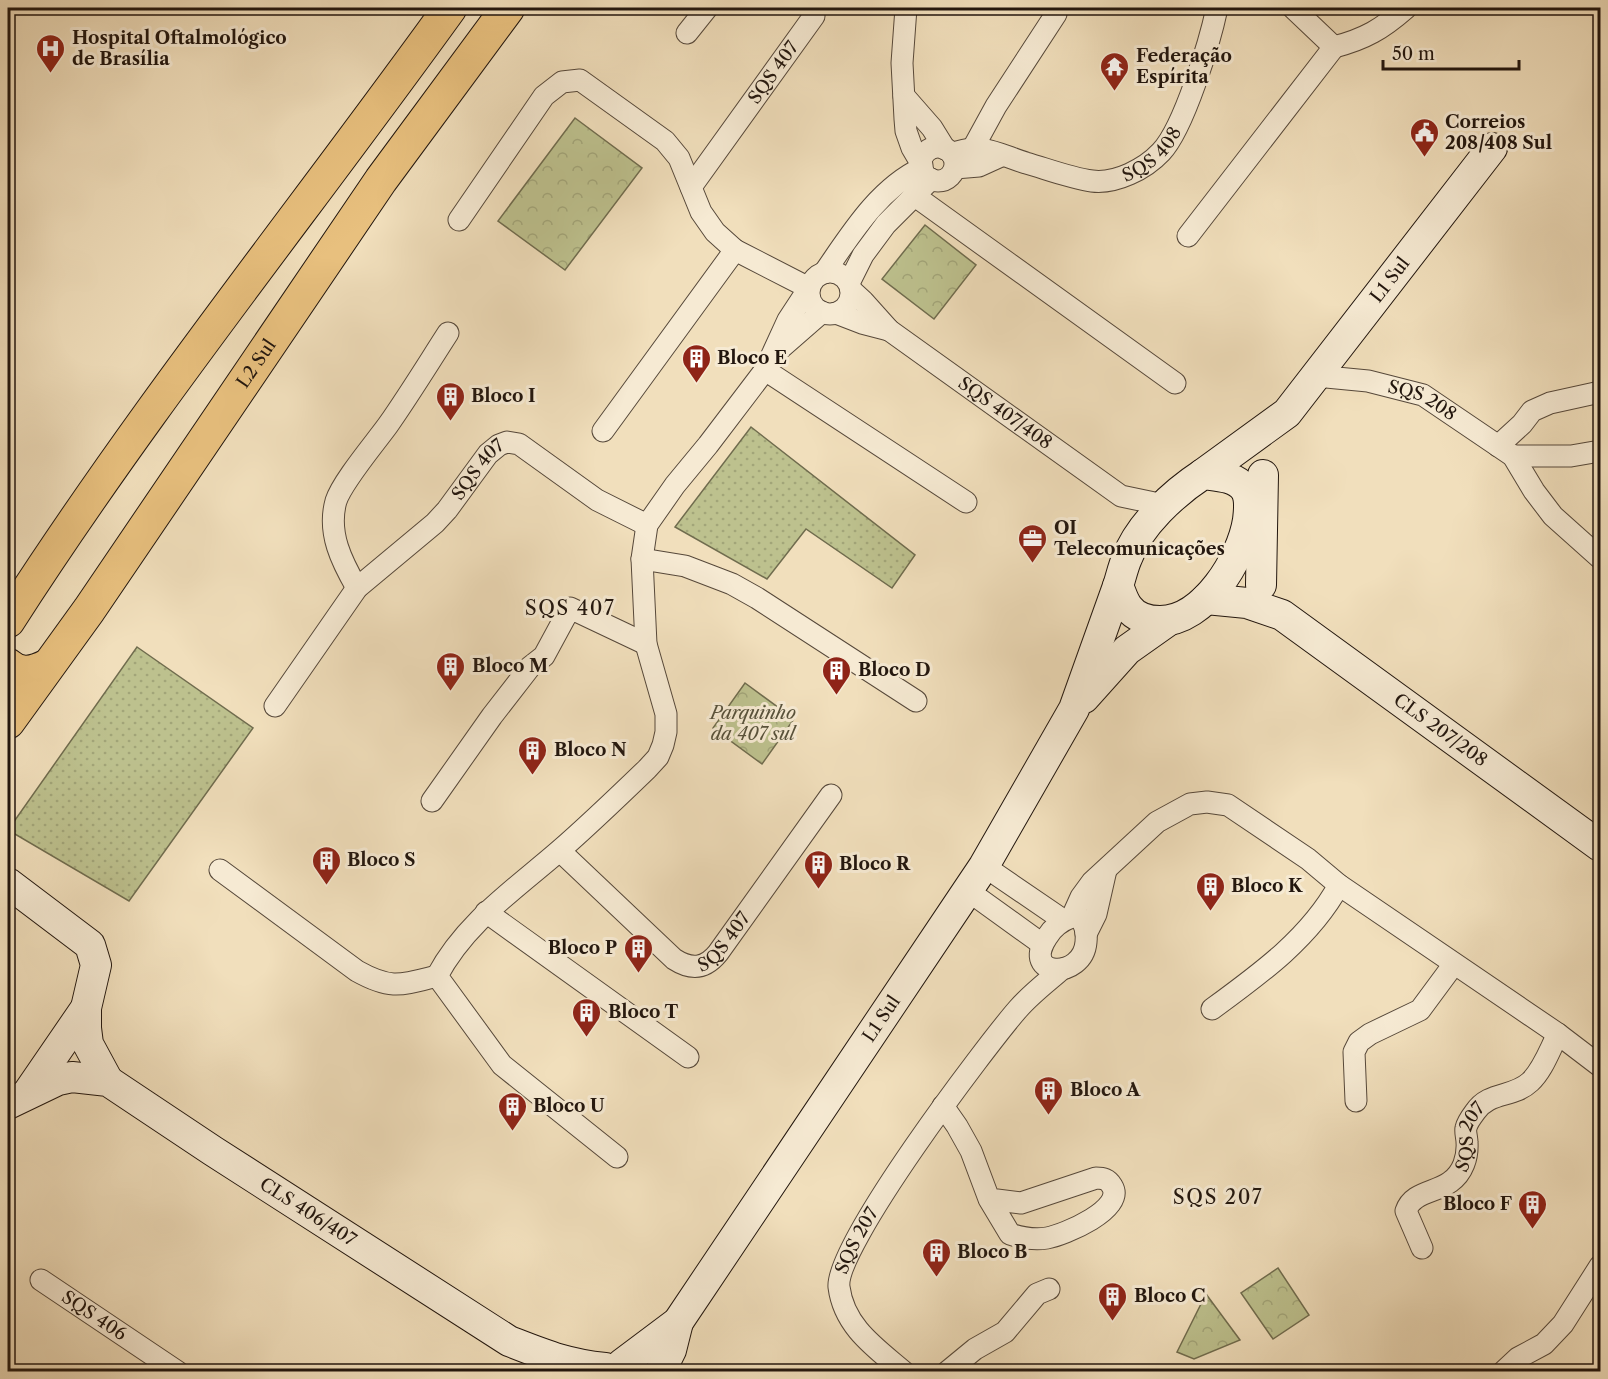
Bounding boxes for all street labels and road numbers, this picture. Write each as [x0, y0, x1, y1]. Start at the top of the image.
street label: SQS 407 [743, 37, 803, 108]
street label: SQS 408 [1119, 123, 1186, 187]
street label: L1 Sul [1365, 253, 1414, 307]
street label: L2 Sul [232, 335, 281, 392]
street label: SQS 407/408 [954, 372, 1056, 454]
street label: SQS 208 [1385, 375, 1461, 425]
street label: SQS 407 [447, 434, 509, 504]
street label: CLS 207/208 [1389, 689, 1492, 771]
street label: SQS 407 [694, 907, 755, 977]
street label: L1 Sul [858, 991, 905, 1046]
street label: SQS 207 [1451, 1097, 1489, 1176]
street label: CLS 406/407 [255, 1173, 360, 1251]
street label: SQS 207 [831, 1203, 883, 1277]
street label: SQS 406 [57, 1286, 131, 1345]

